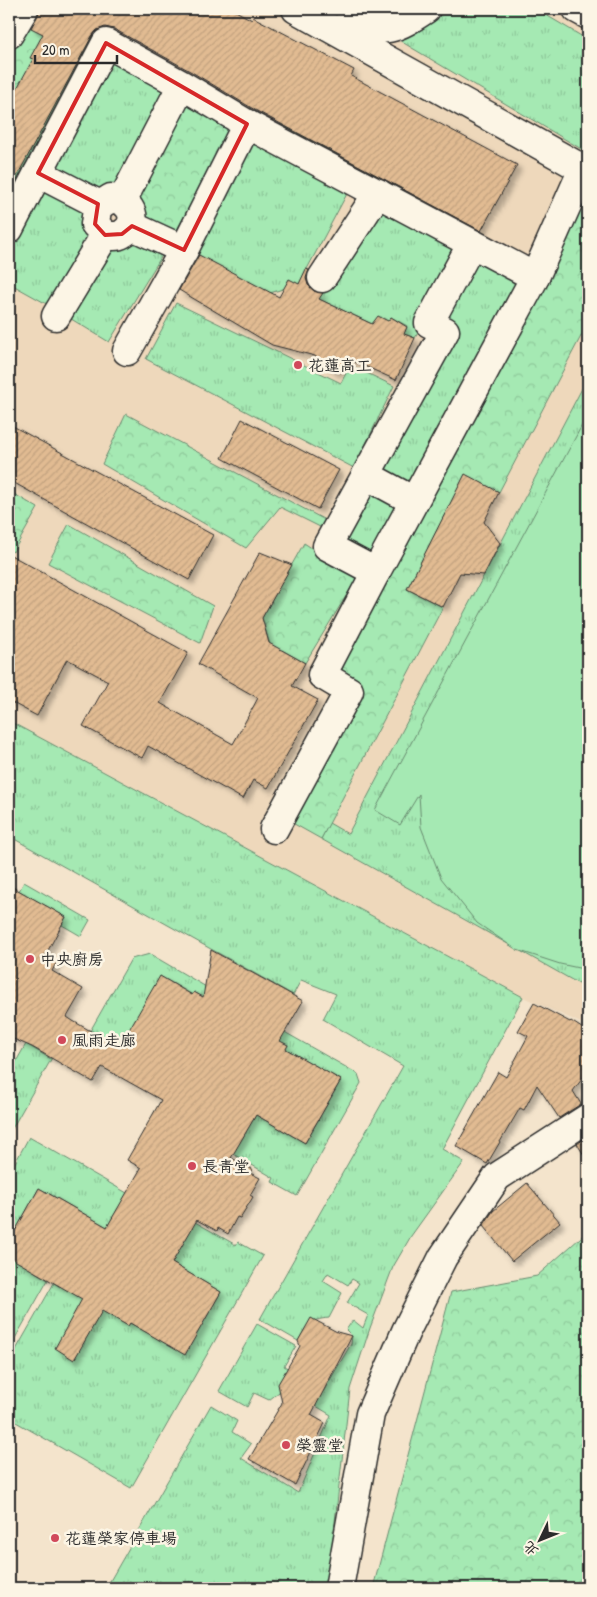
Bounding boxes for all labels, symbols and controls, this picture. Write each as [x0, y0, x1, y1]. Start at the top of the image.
scale bar [35, 32, 118, 64]
text: 20 m [42, 39, 69, 60]
place label: 花蓮高工 [308, 354, 372, 376]
marker: 花蓮高工 [292, 359, 304, 371]
place label: 中央廚房 [40, 948, 104, 970]
marker: 中央廚房 [24, 953, 36, 965]
place label: 風雨走廊 [72, 1029, 136, 1051]
marker: 風雨走廊 [56, 1034, 68, 1046]
place label: 長青堂 [202, 1155, 250, 1177]
marker: 長青堂 [186, 1160, 198, 1172]
place label: 榮靈堂 [296, 1434, 344, 1456]
marker: 榮靈堂 [280, 1439, 292, 1451]
north arrow [514, 1514, 564, 1564]
place label: 花蓮榮家停車場 [65, 1527, 177, 1549]
marker: 花蓮榮家停車場 [49, 1532, 61, 1544]
text: 北 [518, 1538, 542, 1561]

